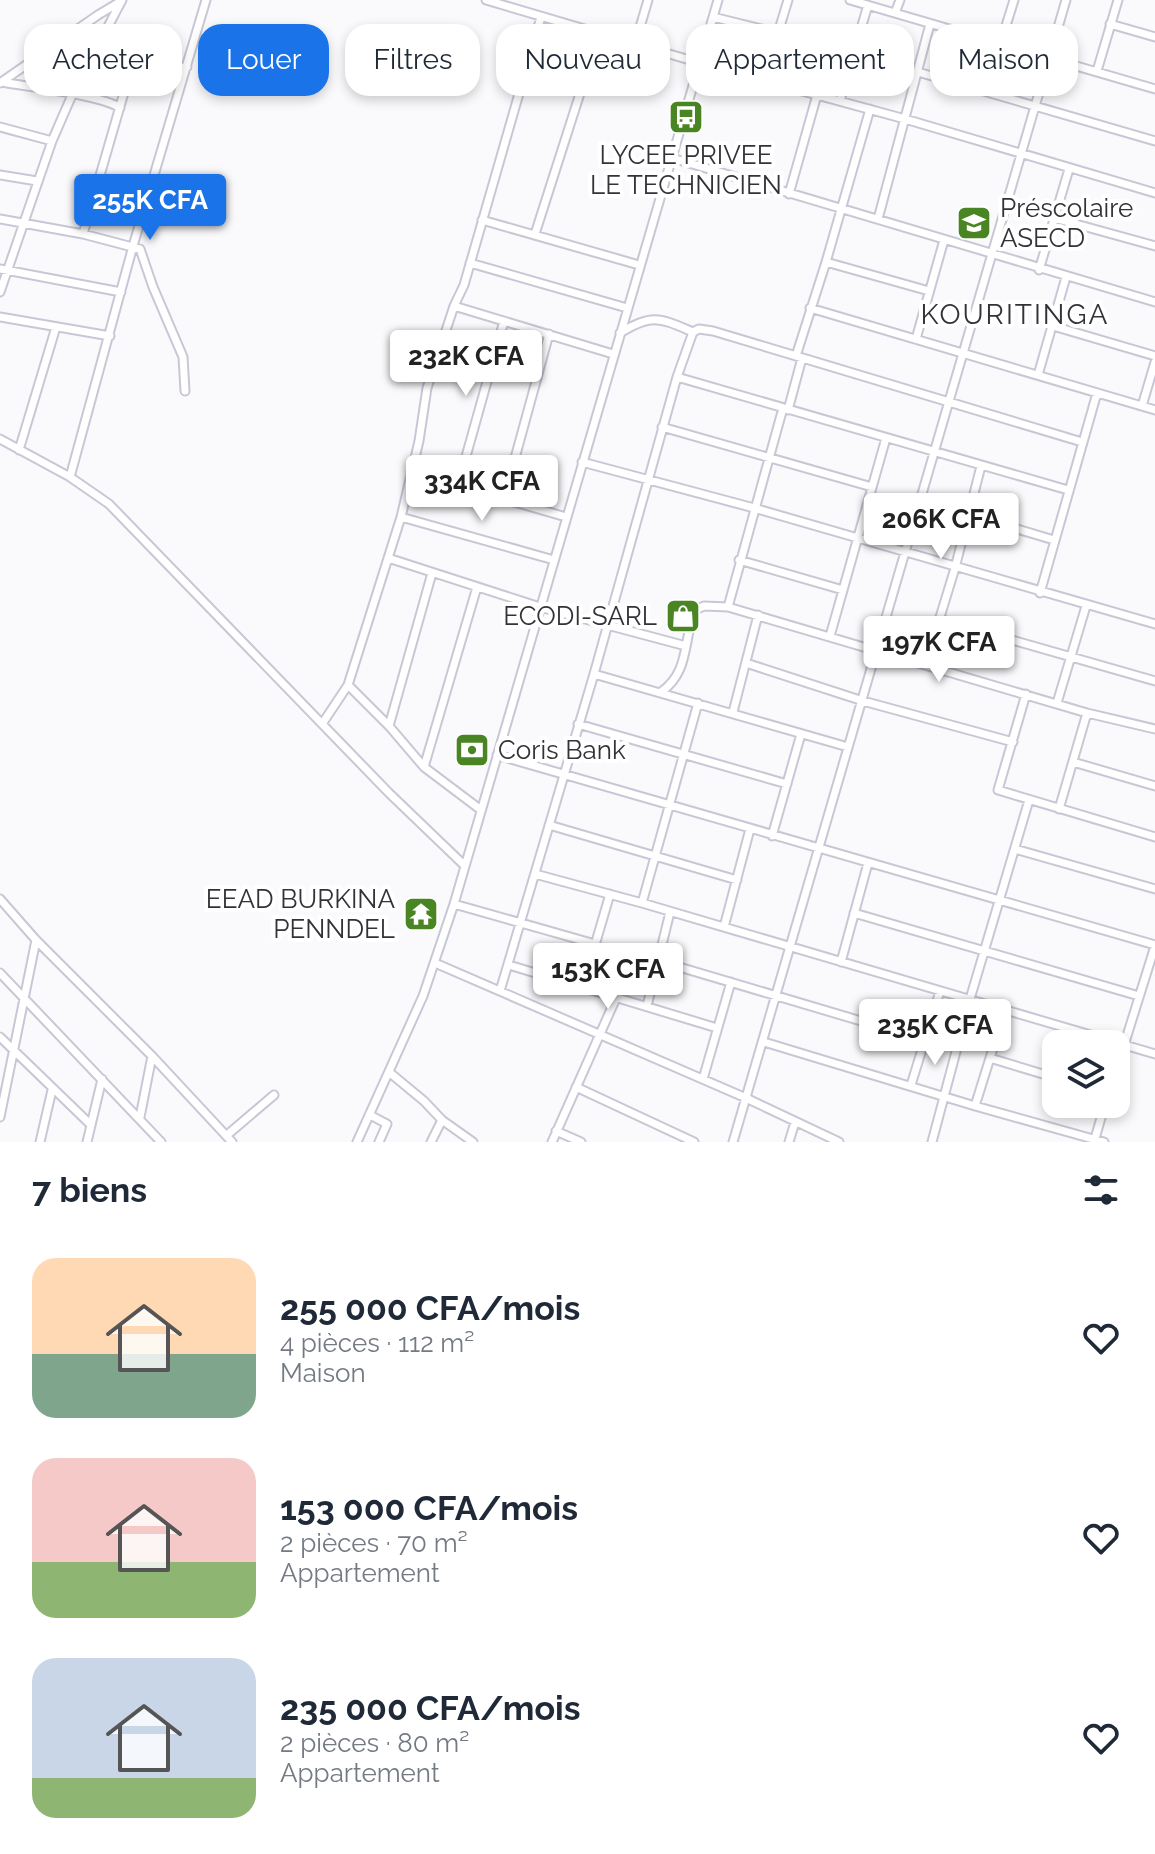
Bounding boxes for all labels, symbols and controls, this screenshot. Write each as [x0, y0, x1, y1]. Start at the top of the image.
chip: Acheter [24, 24, 182, 96]
chip: Louer [198, 24, 329, 96]
chip: Filtres [345, 24, 480, 96]
chip: Nouveau [496, 24, 670, 96]
chip: Appartement [686, 24, 914, 96]
chip: Maison [930, 24, 1078, 96]
bus stop icon: LYCEE PRIVEE LE TECHNICIEN [667, 98, 705, 136]
place label: LYCEE PRIVEE LE TECHNICIEN [590, 140, 782, 200]
pin: 255K CFA [67, 174, 233, 242]
text: 255K CFA [92, 185, 208, 215]
place label: Préscolaire ASECD [1000, 193, 1133, 253]
school or university icon: Préscolaire ASECD [955, 204, 993, 242]
district label: KOURITINGA [921, 298, 1109, 331]
pin: 232K CFA [383, 330, 549, 398]
text: 232K CFA [408, 341, 524, 371]
pin: 334K CFA [399, 455, 565, 523]
text: 334K CFA [424, 466, 540, 496]
pin: 206K CFA [858, 493, 1024, 561]
text: 206K CFA [882, 504, 1000, 534]
shop icon: ECODI-SARL [664, 597, 702, 635]
place label: ECODI-SARL [503, 601, 657, 631]
pin: 197K CFA [856, 616, 1022, 684]
text: 197K CFA [882, 627, 996, 657]
bank icon: Coris Bank [453, 731, 491, 769]
place label: Coris Bank [498, 735, 626, 765]
place label: EEAD BURKINA PENNDEL [206, 884, 395, 944]
temple icon: EEAD BURKINA PENNDEL [402, 895, 440, 933]
pin: 153K CFA [525, 943, 691, 1011]
text: 153K CFA [551, 954, 665, 984]
pin: 235K CFA [852, 999, 1018, 1067]
text: 235K CFA [877, 1010, 993, 1040]
map controls [1042, 1030, 1130, 1118]
button: layers [1042, 1030, 1130, 1118]
icon: filters [1079, 1168, 1123, 1212]
text: 7 biens [32, 1170, 147, 1210]
text: 255 000 CFA/mois [280, 1288, 580, 1328]
icon: home [96, 1290, 192, 1386]
icon: heart [1079, 1316, 1123, 1360]
text: 4 pièces · 112 m² [280, 1328, 474, 1358]
text: Maison [280, 1358, 366, 1388]
text: 153 000 CFA/mois [280, 1488, 578, 1528]
icon: home [96, 1490, 192, 1586]
icon: heart [1079, 1516, 1123, 1560]
text: 2 pièces · 70 m² [280, 1528, 468, 1558]
text: Appartement [280, 1558, 440, 1588]
text: 235 000 CFA/mois [280, 1688, 580, 1728]
icon: home [96, 1690, 192, 1786]
icon: heart [1079, 1716, 1123, 1760]
text: 2 pièces · 80 m² [280, 1728, 469, 1758]
text: Appartement [280, 1758, 440, 1788]

